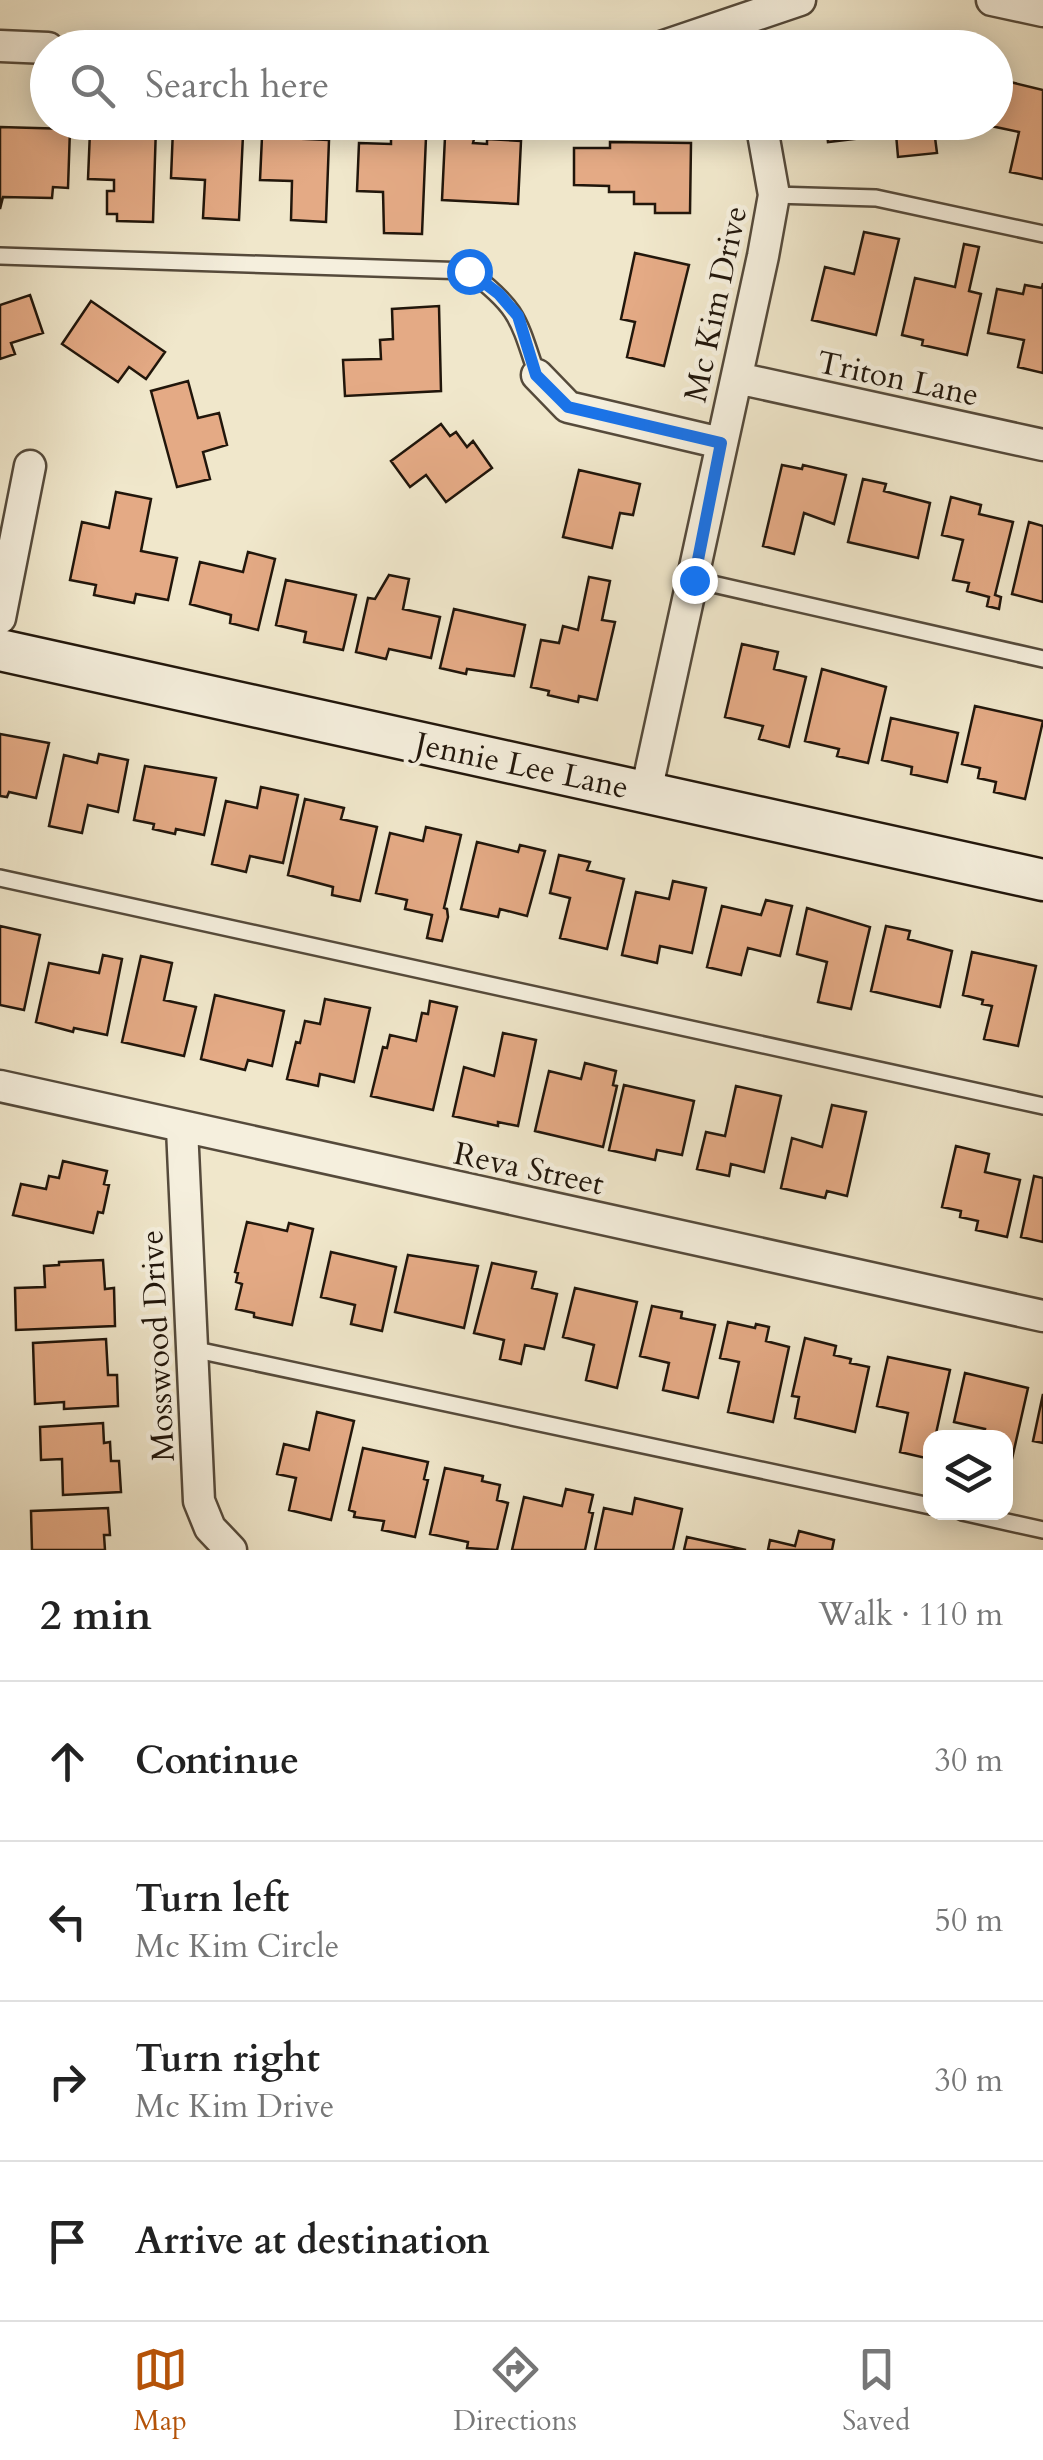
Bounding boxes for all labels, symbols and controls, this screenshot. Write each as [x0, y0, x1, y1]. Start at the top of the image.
search box [30, 30, 1013, 140]
icon: search [65, 58, 120, 113]
text: Search here [145, 59, 329, 111]
street label: Mc Kim Drive [674, 202, 758, 406]
route start [447, 249, 493, 295]
street label: Triton Lane [813, 340, 983, 418]
route end [672, 558, 718, 604]
street label: Jennie Lee Lane [407, 721, 632, 810]
street label: Reva Street [450, 1132, 608, 1206]
street label: Mosswood Drive [130, 1229, 186, 1463]
map controls [923, 1430, 1013, 1520]
button: layers [923, 1430, 1013, 1520]
text: 2 min [40, 1587, 152, 1644]
text: Walk · 110 m [818, 1593, 1003, 1637]
icon: ahead [40, 1734, 95, 1789]
text: Continue [135, 1735, 299, 1787]
text: 30 m [935, 1739, 1003, 1783]
text: Turn left [135, 1873, 289, 1925]
icon: left [40, 1894, 95, 1949]
text: 50 m [935, 1899, 1003, 1943]
text: Mc Kim Circle [135, 1925, 339, 1969]
text: Turn right [135, 2033, 320, 2085]
icon: right [40, 2054, 95, 2109]
text: 30 m [935, 2059, 1003, 2103]
text: Mc Kim Drive [135, 2085, 334, 2129]
icon: arrive [40, 2214, 95, 2269]
text: Arrive at destination [135, 2215, 490, 2267]
tab: Map [133, 2342, 188, 2440]
tab: Directions [453, 2342, 577, 2440]
tab: Saved [842, 2342, 910, 2440]

